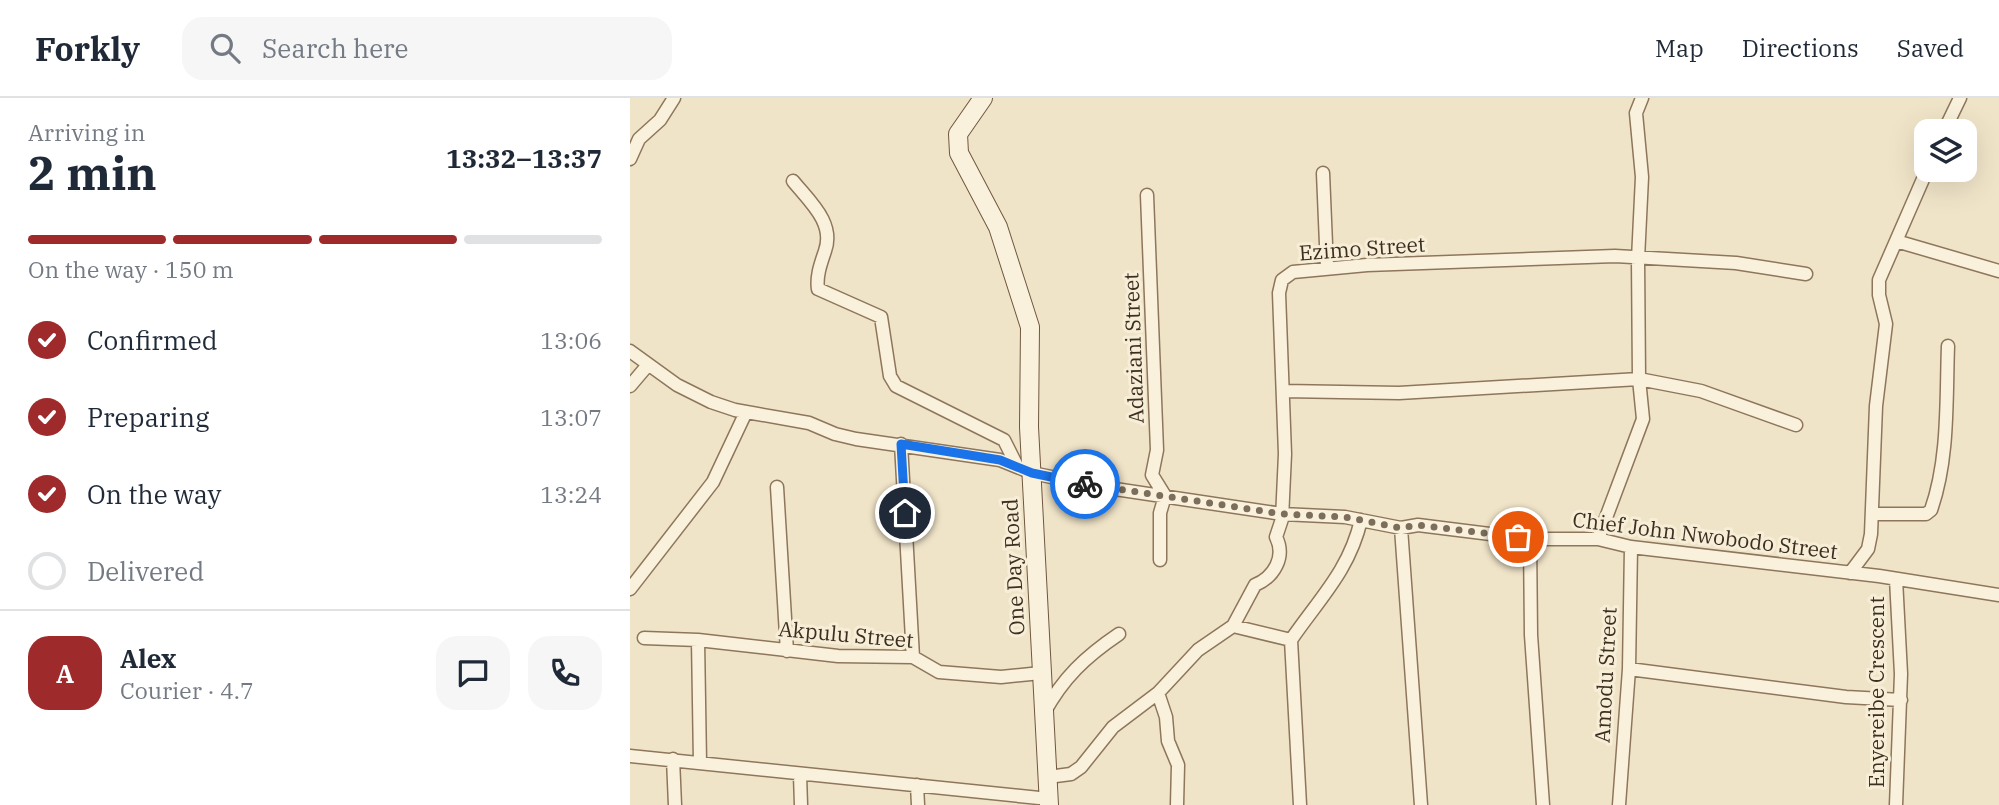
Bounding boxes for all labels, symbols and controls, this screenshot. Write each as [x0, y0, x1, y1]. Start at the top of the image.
search box [182, 17, 672, 80]
text: Forkly [35, 27, 140, 70]
icon: search [206, 29, 244, 67]
text: Search here [262, 31, 409, 65]
text: Map [1655, 32, 1704, 64]
text: Directions [1742, 32, 1859, 64]
text: Saved [1897, 32, 1964, 64]
text: Arriving in [28, 117, 145, 147]
map controls [1914, 119, 1977, 182]
button: layers [1914, 119, 1977, 182]
text: 13:32–13:37 [446, 141, 602, 175]
text: 2 min [28, 143, 157, 203]
street label: Ezimo Street [1298, 230, 1426, 266]
text: On the way · 150 m [28, 254, 234, 284]
street label: Adaziani Street [1116, 272, 1150, 424]
icon: check [28, 321, 66, 359]
text: Confirmed [87, 323, 218, 357]
text: 13:06 [540, 325, 602, 355]
icon: check [28, 398, 66, 436]
text: Preparing [87, 400, 209, 434]
text: 13:07 [540, 402, 602, 432]
courier [1050, 449, 1120, 519]
icon: bike [1066, 465, 1104, 503]
icon: check [28, 475, 66, 513]
text: On the way [87, 477, 221, 511]
text: 13:24 [540, 479, 602, 509]
pin [875, 483, 935, 543]
icon: home [886, 494, 924, 532]
street label: One Day Road [995, 498, 1031, 636]
street label: Chief John Nwobodo Street [1571, 505, 1839, 565]
pin [1488, 507, 1548, 567]
icon: bag [1499, 518, 1537, 556]
text: Delivered [87, 554, 204, 588]
street label: Enyereibe Crescent [1862, 596, 1890, 788]
street label: Amodu Street [1587, 606, 1623, 744]
street label: Akpulu Street [777, 614, 915, 654]
button: chat [436, 636, 510, 710]
button: phone [528, 636, 602, 710]
text: Alex [120, 641, 176, 675]
text: A [56, 656, 74, 690]
text: Courier · 4.7 [120, 675, 254, 705]

